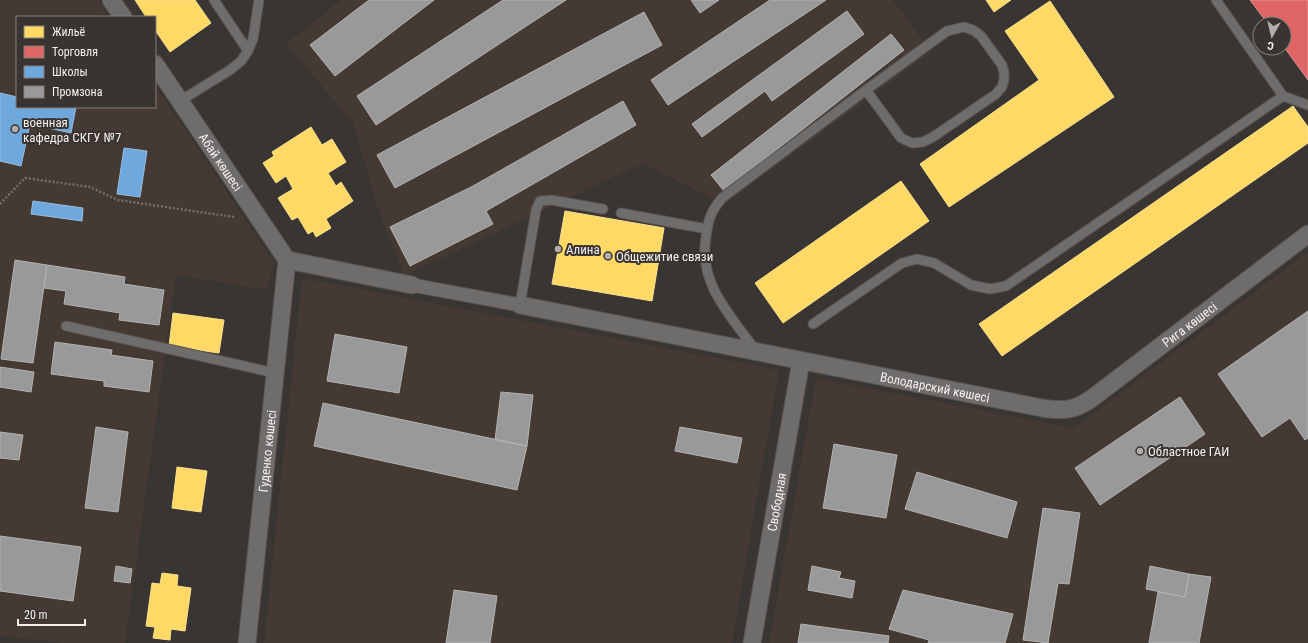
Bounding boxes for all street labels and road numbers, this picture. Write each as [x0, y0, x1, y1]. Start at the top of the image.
street label: Абай көшесі [196, 130, 246, 194]
street label: Рига көшесі [1159, 299, 1220, 350]
street label: Володарский көшесі [879, 369, 991, 405]
street label: Гуденко көшесі [255, 409, 279, 493]
street label: Свободная [764, 472, 789, 532]

